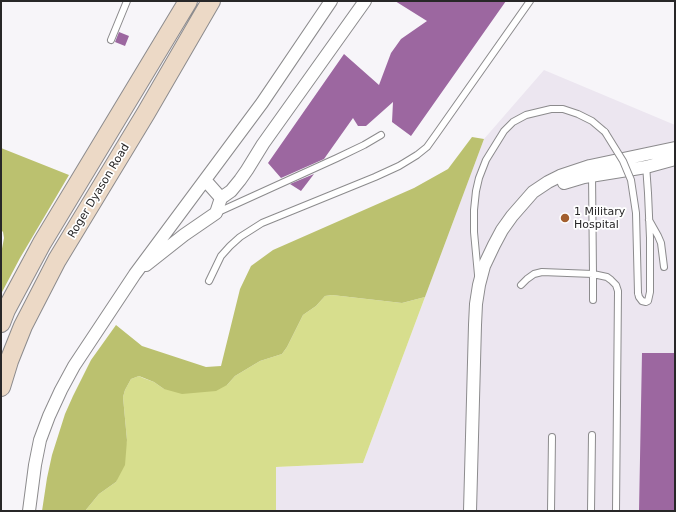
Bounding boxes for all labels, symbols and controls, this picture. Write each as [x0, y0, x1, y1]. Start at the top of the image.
street label: Roger Dyason Road [66, 141, 132, 241]
place label: 1 Military Hospital [574, 205, 625, 231]
marker: 1 Military Hospital [559, 212, 571, 224]

